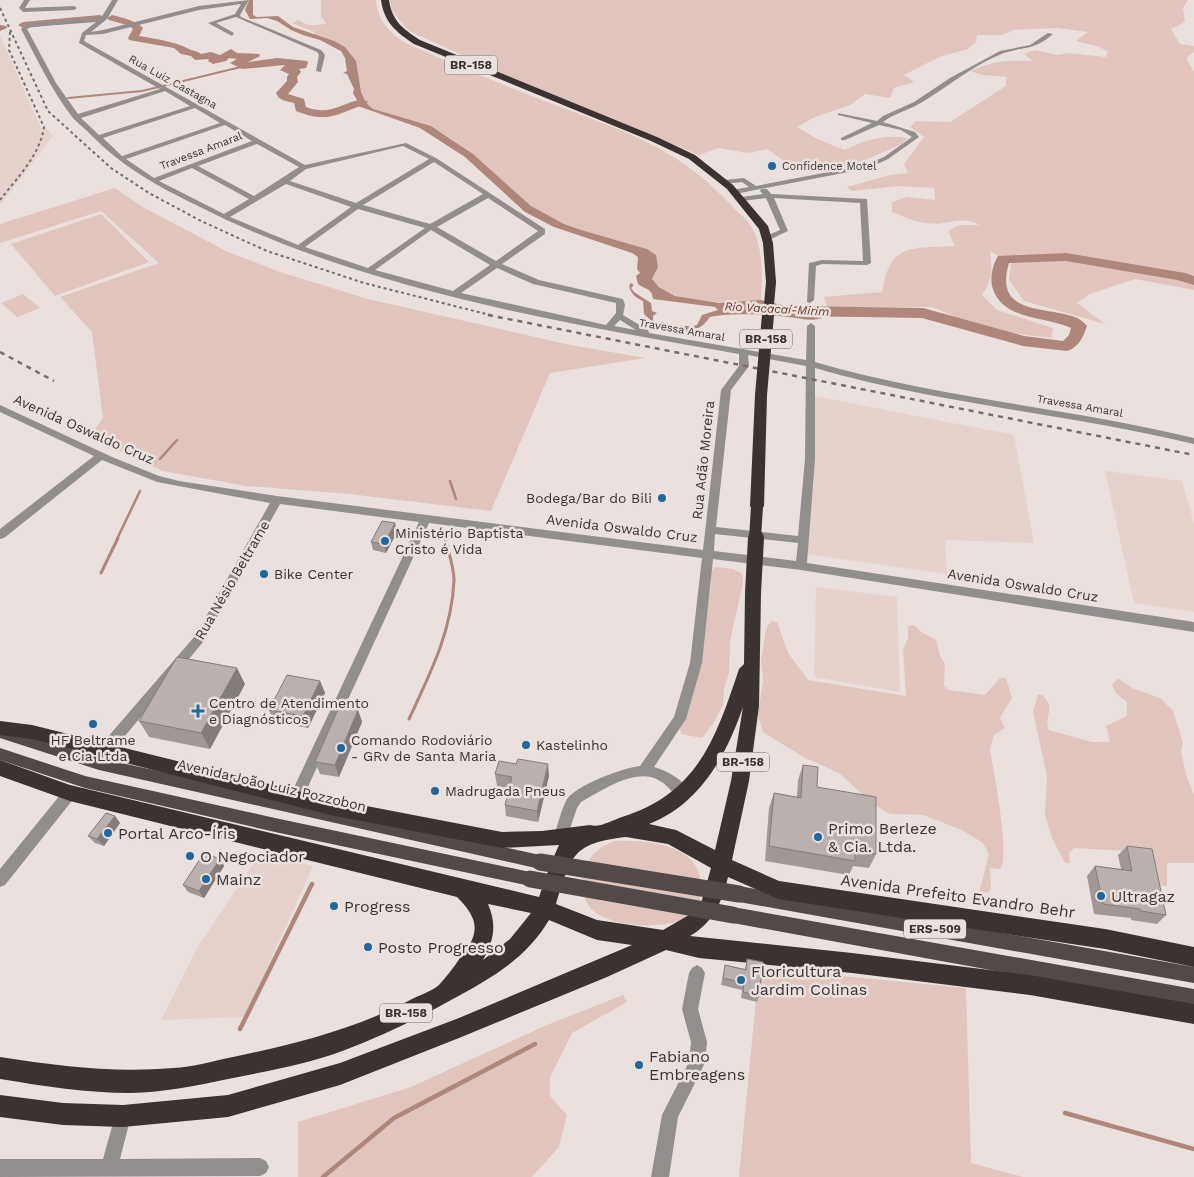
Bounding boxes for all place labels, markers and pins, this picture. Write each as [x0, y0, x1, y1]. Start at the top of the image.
marker: Confidence Motel [766, 160, 778, 172]
place label: Confidence Motel [782, 160, 877, 173]
place label: Bodega/Bar do Bili [526, 490, 652, 506]
marker: Bodega/Bar do Bili [656, 492, 668, 504]
place label: Ministério Baptista Cristo é Vida [395, 525, 524, 557]
marker: Ministério Baptista Cristo é Vida [379, 535, 391, 547]
place label: Bike Center [274, 566, 354, 582]
marker: Bike Center [258, 568, 270, 580]
place label: Centro de Atendimento e Diagnósticos [209, 695, 369, 727]
marker: Centro de Atendimento e Diagnósticos [191, 704, 205, 718]
marker: HF Beltrame e Cia Ltda [87, 718, 99, 730]
place label: HF Beltrame e Cia Ltda [50, 732, 136, 764]
place label: Comando Rodoviário - GRv de Santa Maria [351, 732, 496, 764]
place label: Kastelinho [536, 737, 608, 753]
marker: Kastelinho [520, 739, 532, 751]
marker: Comando Rodoviário - GRv de Santa Maria [335, 742, 347, 754]
place label: Madrugada Pneus [445, 783, 566, 799]
marker: Madrugada Pneus [429, 785, 441, 797]
place label: Primo Berleze & Cia. Ltda. [828, 819, 937, 856]
place label: Portal Arco-Íris [118, 824, 236, 843]
marker: Portal Arco-Íris [102, 827, 114, 839]
marker: Primo Berleze & Cia. Ltda. [812, 831, 824, 843]
place label: O Negociador [200, 847, 305, 866]
marker: O Negociador [184, 850, 196, 862]
place label: Mainz [216, 870, 261, 889]
marker: Mainz [200, 873, 212, 885]
place label: Ultragaz [1111, 887, 1175, 906]
marker: Ultragaz [1095, 890, 1107, 902]
place label: Progress [344, 897, 411, 916]
marker: Progress [328, 900, 340, 912]
place label: Posto Progresso [378, 938, 504, 957]
marker: Posto Progresso [362, 941, 374, 953]
place label: Floricultura Jardim Colinas [751, 962, 867, 999]
marker: Floricultura Jardim Colinas [735, 974, 747, 986]
place label: Fabiano Embreagens [649, 1047, 745, 1084]
marker: Fabiano Embreagens [633, 1059, 645, 1071]

